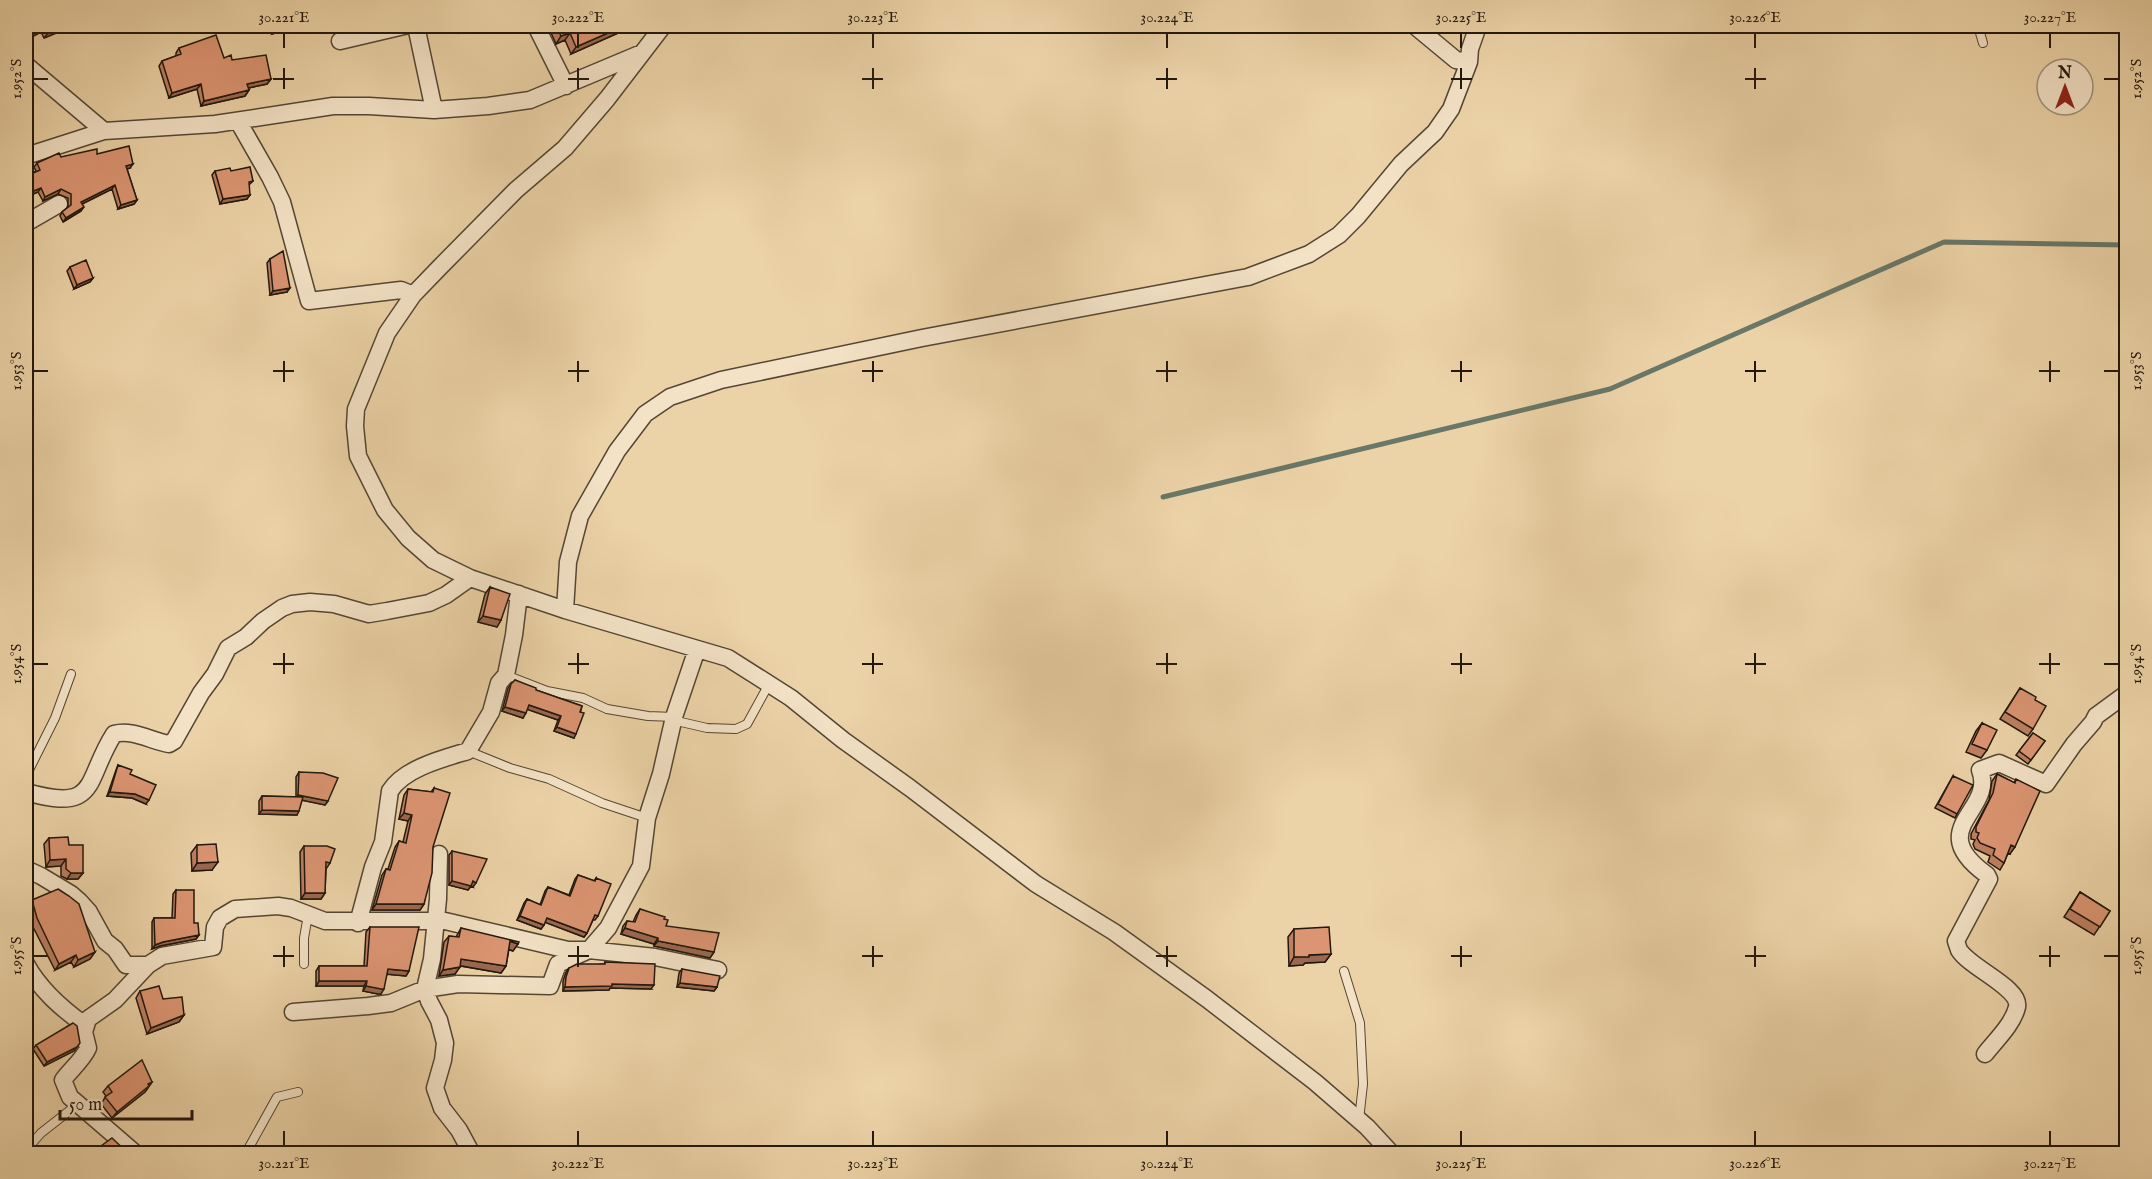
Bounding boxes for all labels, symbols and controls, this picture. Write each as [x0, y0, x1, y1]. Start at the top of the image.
text: 30.221°E [259, 8, 310, 27]
text: 30.222°E [552, 8, 604, 27]
text: 30.223°E [847, 8, 899, 27]
text: 30.224°E [1141, 8, 1193, 27]
text: 30.225°E [1436, 8, 1486, 27]
text: 30.226°E [1729, 8, 1781, 27]
text: 30.227°E [2024, 8, 2076, 27]
north arrow [2035, 57, 2095, 117]
text: 1.952°S [7, 59, 26, 99]
text: 1.952°S [2127, 59, 2146, 99]
text: N [2057, 64, 2072, 84]
text: 1.953°S [7, 352, 26, 390]
text: 1.953°S [2127, 352, 2146, 390]
text: 1.954°S [7, 644, 26, 684]
text: 1.954°S [2127, 644, 2146, 684]
text: 1.955°S [7, 937, 26, 975]
text: 1.955°S [2127, 937, 2146, 975]
scale bar [60, 1083, 192, 1121]
text: 50 m [69, 1094, 102, 1117]
text: 30.221°E [259, 1154, 310, 1173]
text: 30.222°E [552, 1154, 604, 1173]
text: 30.223°E [847, 1154, 899, 1173]
text: 30.224°E [1141, 1154, 1193, 1173]
text: 30.225°E [1436, 1154, 1486, 1173]
text: 30.226°E [1729, 1154, 1781, 1173]
text: 30.227°E [2024, 1154, 2076, 1173]

